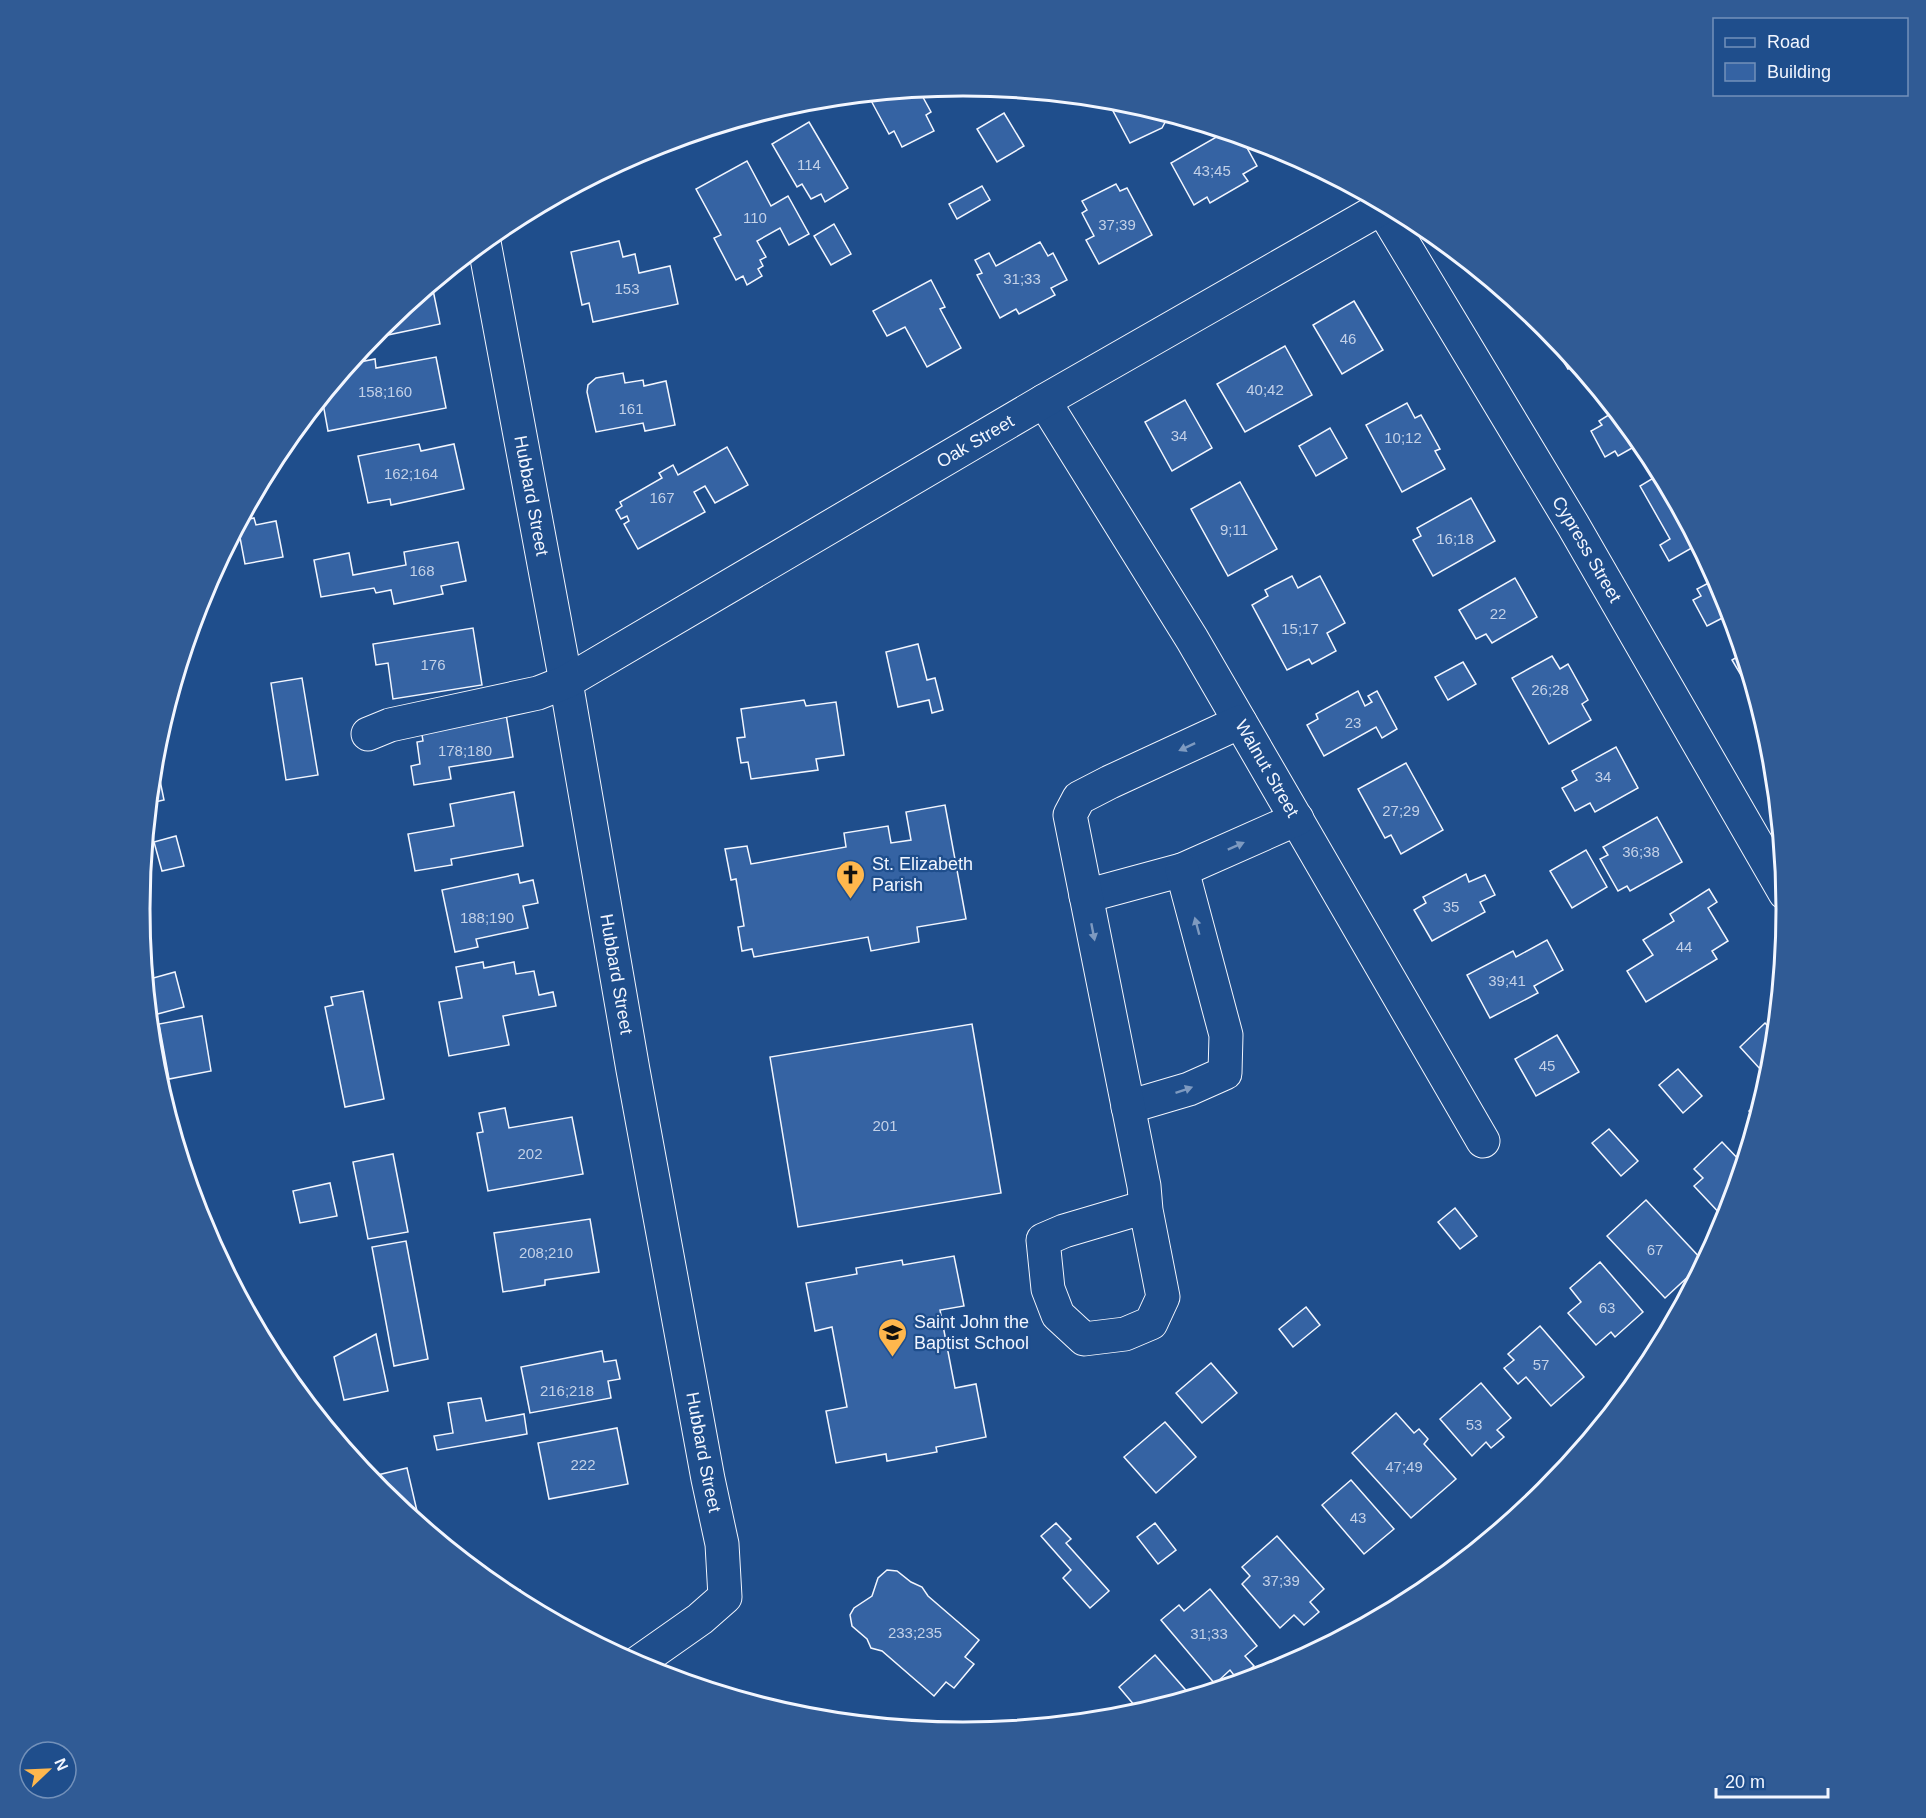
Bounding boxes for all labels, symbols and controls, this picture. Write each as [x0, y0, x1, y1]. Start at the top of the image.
legend [1713, 18, 1908, 96]
text: Road [1767, 32, 1810, 52]
text: Building [1767, 62, 1831, 82]
house number: 114 [797, 156, 821, 173]
house number: 43;45 [1193, 162, 1231, 179]
house number: 110 [743, 209, 767, 226]
house number: 37;39 [1098, 216, 1136, 233]
house number: 31;33 [1003, 270, 1041, 287]
house number: 153 [614, 280, 640, 297]
house number: 46 [1340, 330, 1356, 347]
house number: 40;42 [1246, 381, 1284, 398]
house number: 158;160 [358, 383, 412, 400]
house number: 161 [618, 400, 644, 417]
street label: Oak Street [933, 411, 1017, 472]
house number: 34 [1171, 427, 1187, 444]
house number: 10;12 [1384, 429, 1422, 446]
street label: Hubbard Street [510, 434, 552, 558]
house number: 162;164 [384, 465, 438, 482]
house number: 167 [649, 489, 675, 506]
street label: Cypress Street [1548, 493, 1625, 606]
house number: 9;11 [1220, 521, 1248, 538]
house number: 16;18 [1436, 530, 1474, 547]
house number: 168 [409, 562, 435, 579]
house number: 22 [1490, 605, 1506, 622]
house number: 15;17 [1281, 620, 1319, 637]
house number: 176 [420, 656, 446, 673]
house number: 26;28 [1531, 681, 1569, 698]
house number: 23 [1345, 714, 1361, 731]
street label: Walnut Street [1231, 717, 1303, 820]
house number: 178;180 [438, 742, 492, 759]
one-way arrow [1179, 742, 1196, 751]
house number: 34 [1595, 768, 1611, 785]
house number: 27;29 [1382, 802, 1420, 819]
one-way arrow [1227, 842, 1244, 851]
house number: 36;38 [1622, 843, 1660, 860]
place label: St. Elizabeth Parish [872, 854, 973, 895]
church icon: St. Elizabeth Parish [835, 858, 867, 900]
house number: 35 [1443, 898, 1459, 915]
house number: 188;190 [460, 909, 514, 926]
street label: Hubbard Street [596, 912, 637, 1036]
one-way arrow [1192, 917, 1201, 935]
one-way arrow [1089, 922, 1098, 941]
house number: 44 [1676, 938, 1692, 955]
house number: 39;41 [1488, 972, 1526, 989]
house number: 45 [1539, 1057, 1555, 1074]
one-way arrow [1175, 1085, 1193, 1094]
house number: 201 [872, 1117, 898, 1134]
house number: 202 [517, 1145, 543, 1162]
house number: 67 [1647, 1241, 1663, 1258]
house number: 208;210 [519, 1244, 573, 1261]
house number: 63 [1599, 1299, 1615, 1316]
place label: Saint John the Baptist School [914, 1312, 1029, 1353]
school or university icon: Saint John the Baptist School [877, 1316, 909, 1358]
house number: 57 [1533, 1356, 1549, 1373]
house number: 216;218 [540, 1382, 594, 1399]
street label: Hubbard Street [682, 1390, 725, 1514]
house number: 53 [1466, 1416, 1482, 1433]
house number: 222 [570, 1456, 596, 1473]
house number: 47;49 [1385, 1458, 1423, 1475]
house number: 43 [1350, 1509, 1366, 1526]
house number: 37;39 [1262, 1572, 1300, 1589]
house number: 233;235 [888, 1624, 942, 1641]
house number: 31;33 [1190, 1625, 1228, 1642]
north arrow [18, 1740, 78, 1800]
text: N [51, 1756, 71, 1773]
scale bar [1716, 1761, 1828, 1799]
text: 20 m [1725, 1772, 1765, 1792]

